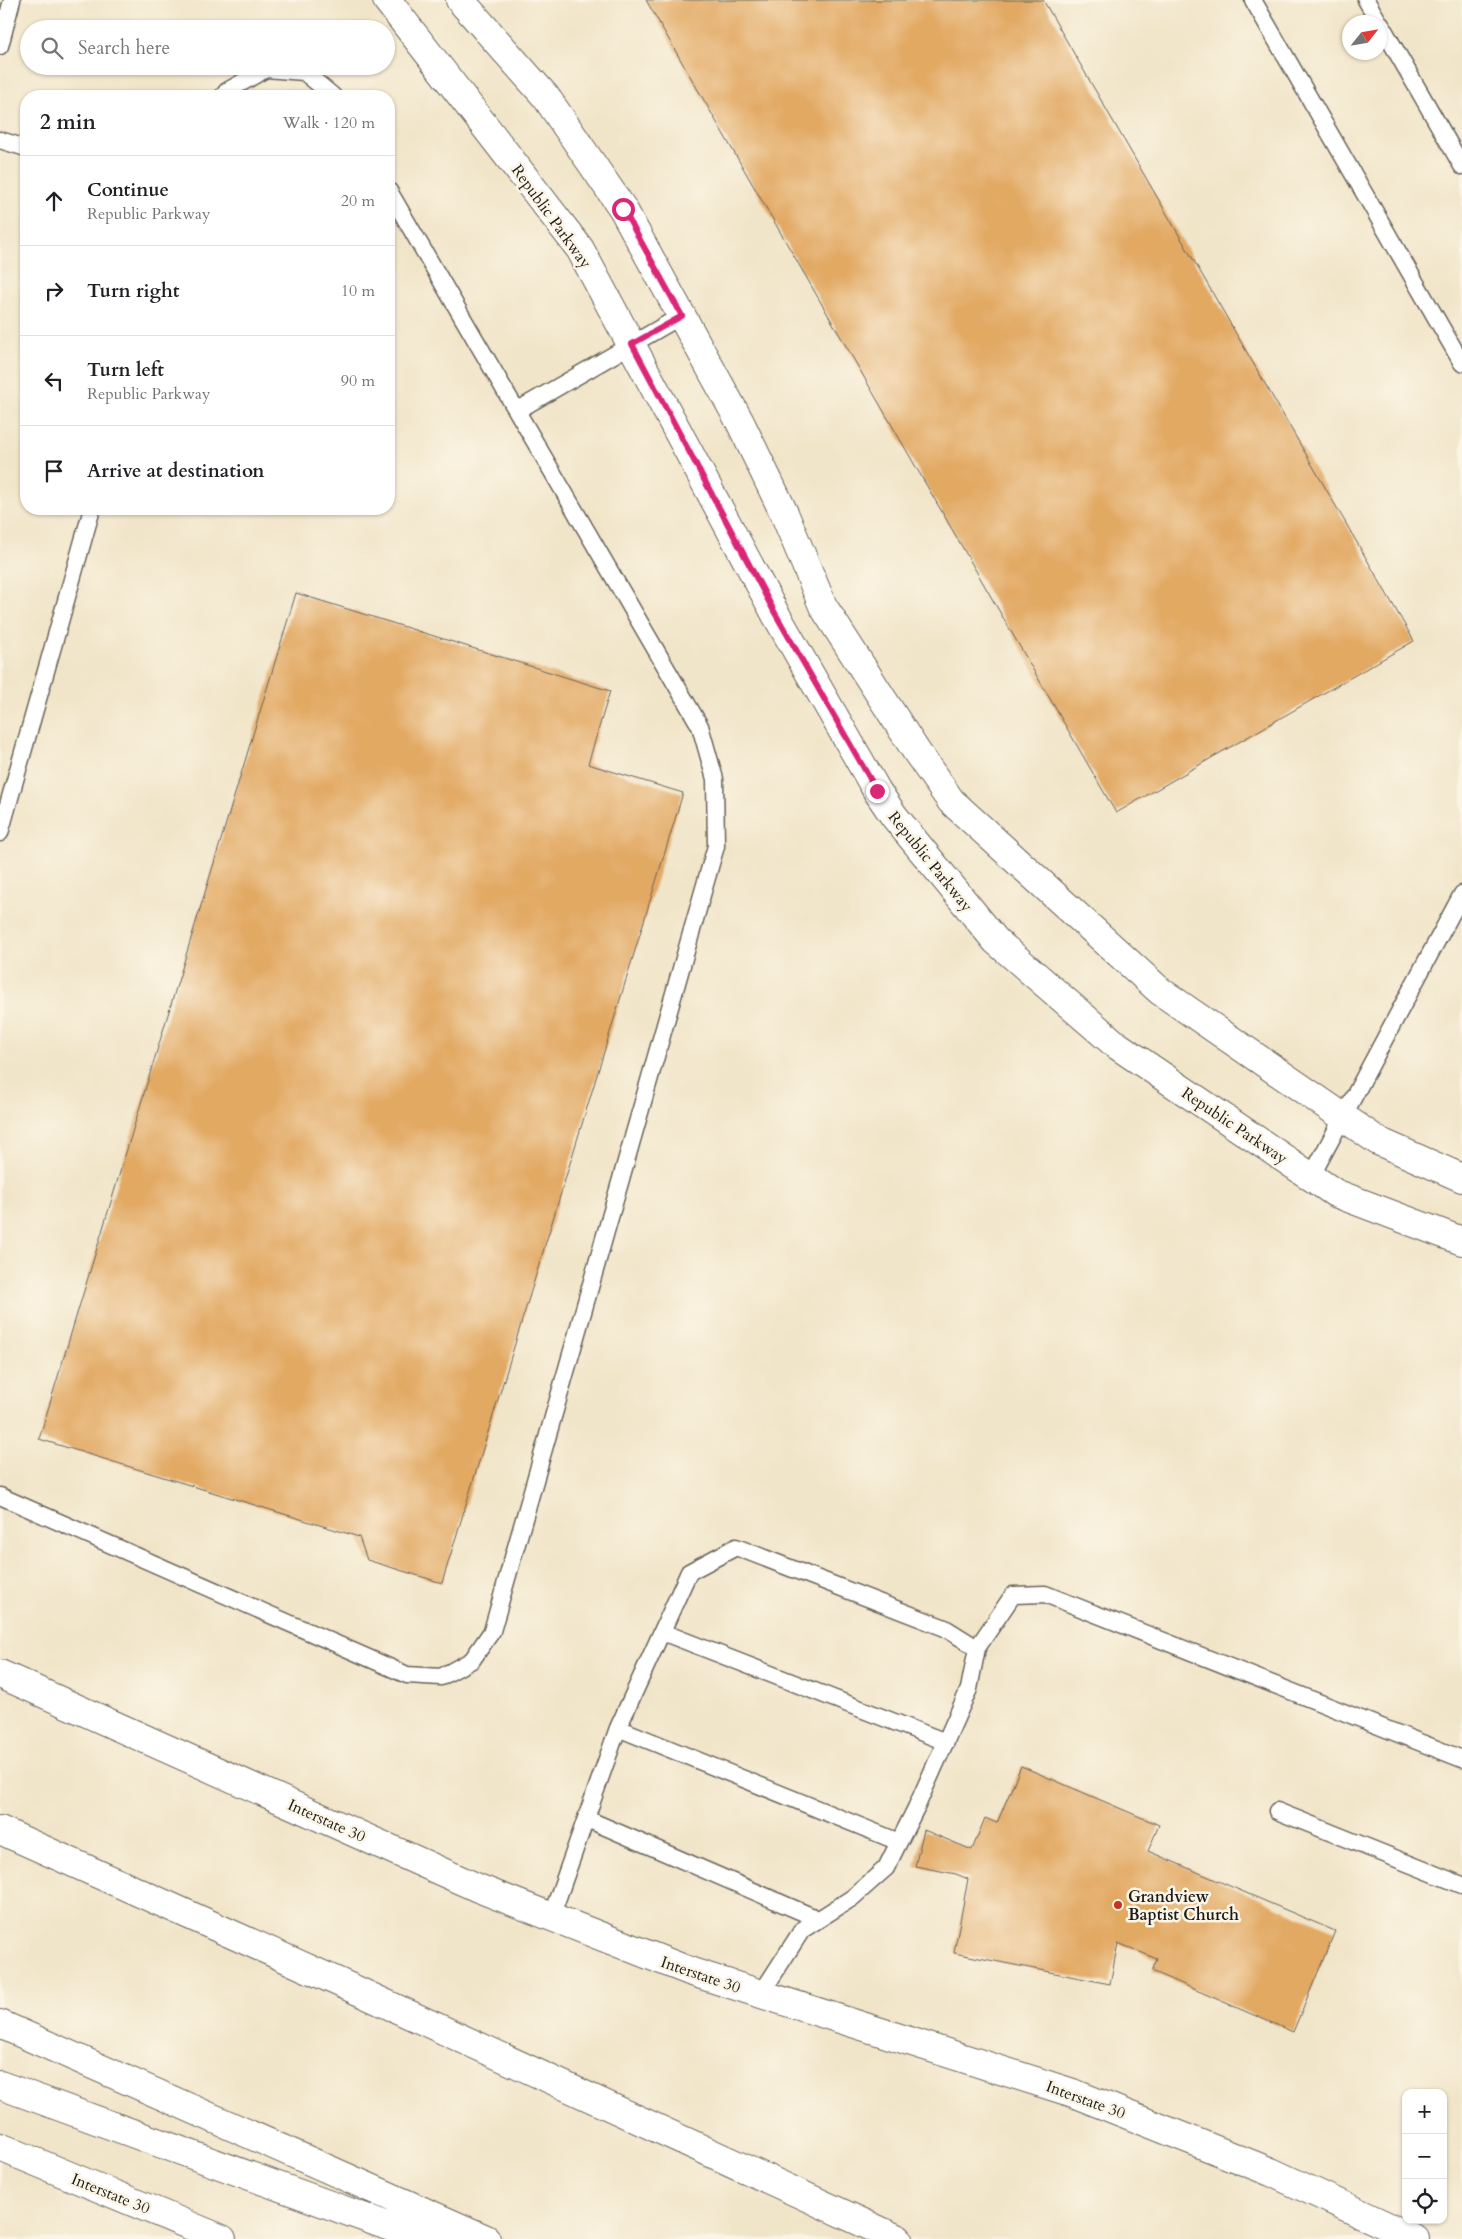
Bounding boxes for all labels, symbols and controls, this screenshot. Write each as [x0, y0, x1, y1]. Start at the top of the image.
north arrow [1342, 15, 1387, 60]
search box [20, 20, 395, 75]
icon: search [38, 34, 66, 62]
text: Search here [78, 35, 170, 61]
text: 2 min [40, 108, 96, 137]
text: Walk · 120 m [283, 112, 375, 134]
street label: Republic Parkway [506, 160, 597, 273]
text: Continue [87, 177, 169, 203]
icon: ahead [40, 187, 68, 215]
text: 20 m [341, 190, 375, 212]
route start [612, 198, 635, 221]
text: Republic Parkway [87, 203, 210, 225]
icon: right [40, 277, 68, 305]
text: Turn right [87, 278, 179, 304]
text: 10 m [341, 280, 375, 302]
text: Turn left [87, 357, 164, 383]
icon: left [40, 367, 68, 395]
text: 90 m [341, 370, 375, 392]
text: Republic Parkway [87, 383, 210, 405]
icon: arrive [40, 457, 68, 485]
text: Arrive at destination [87, 458, 264, 484]
route end [866, 780, 889, 803]
street label: Republic Parkway [883, 807, 978, 917]
street label: Republic Parkway [1177, 1082, 1292, 1170]
street label: Interstate 30 [284, 1794, 369, 1848]
place label: Grandview Baptist Church [1128, 1886, 1239, 1926]
marker: Grandview Baptist Church [1112, 1899, 1124, 1911]
street label: Interstate 30 [658, 1951, 744, 1999]
street label: Interstate 30 [1043, 2075, 1128, 2124]
map controls [1402, 2089, 1447, 2224]
button: + [1402, 2089, 1447, 2134]
button: − [1402, 2134, 1447, 2179]
street label: Interstate 30 [68, 2168, 153, 2220]
button: locate [1402, 2179, 1447, 2224]

